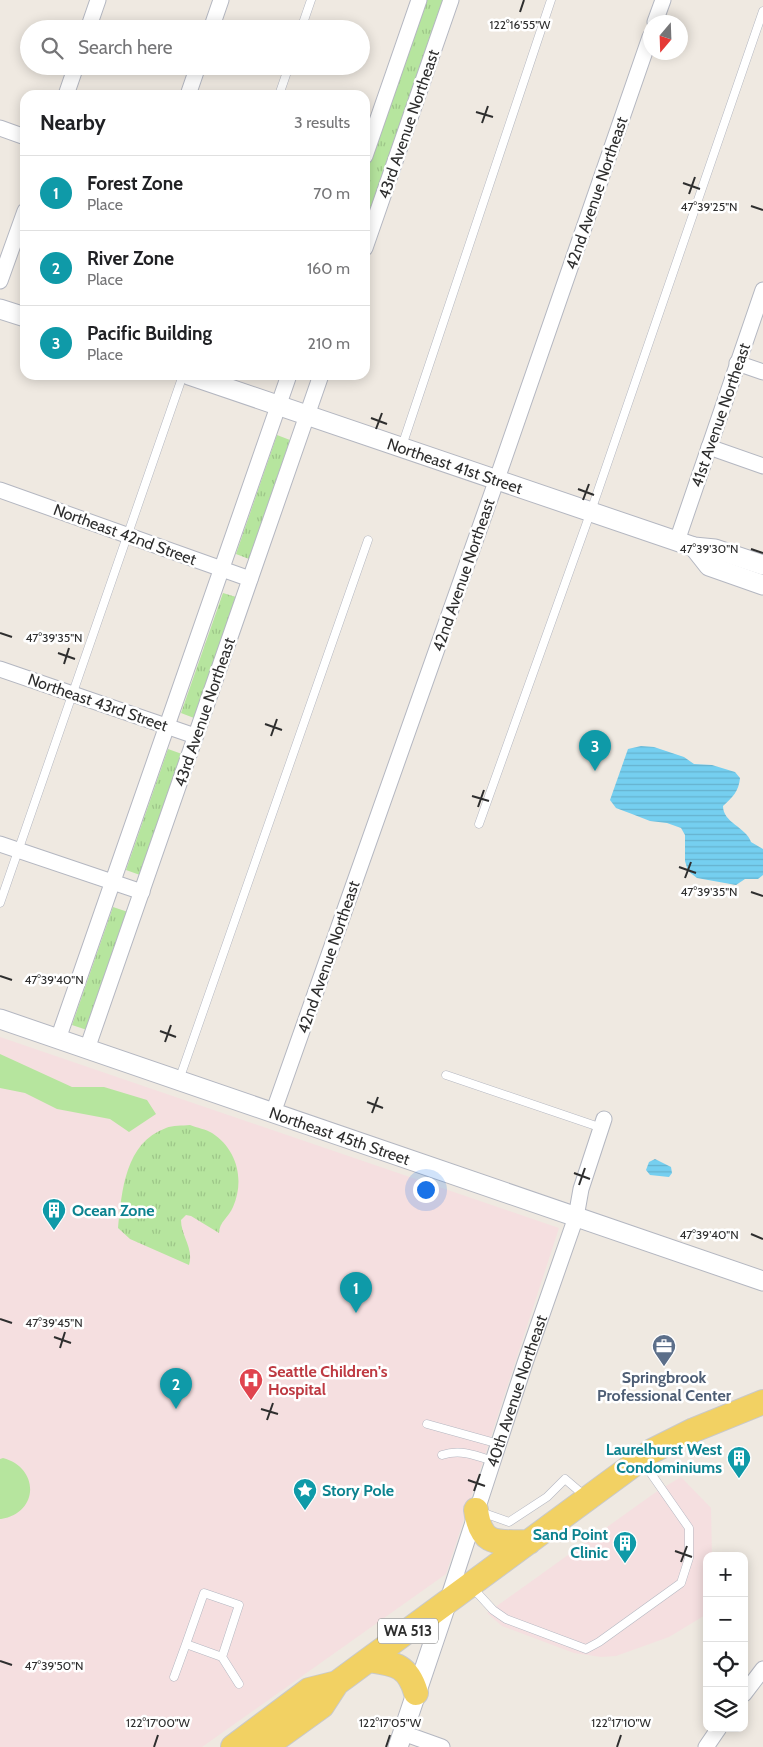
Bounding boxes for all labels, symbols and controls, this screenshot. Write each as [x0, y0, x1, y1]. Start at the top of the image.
north arrow [643, 15, 688, 60]
text: 122°16'55"W [490, 17, 551, 32]
search box [20, 20, 370, 75]
icon: search [38, 34, 66, 62]
text: Search here [78, 36, 172, 59]
street label: 43rd Avenue Northeast [374, 47, 443, 201]
text: Nearby [40, 110, 106, 135]
text: 3 results [294, 113, 350, 132]
street label: 42nd Avenue Northeast [561, 114, 632, 272]
text: Forest Zone [87, 172, 183, 195]
text: 1 [53, 184, 59, 203]
text: 70 m [313, 184, 350, 203]
text: Place [87, 195, 123, 214]
text: 47°39'25"N [681, 199, 737, 214]
text: River Zone [87, 247, 174, 270]
text: 2 [52, 259, 60, 278]
text: 160 m [307, 259, 350, 278]
text: Place [87, 270, 123, 289]
text: Pacific Building [87, 322, 212, 345]
text: 3 [52, 334, 60, 353]
text: 210 m [308, 334, 350, 353]
street label: 41st Avenue Northeast [687, 340, 754, 490]
text: Place [87, 345, 123, 364]
street label: Northeast 41st Street [385, 434, 526, 498]
street label: 42nd Avenue Northeast [428, 496, 499, 654]
street label: Northeast 42nd Street [51, 500, 199, 569]
text: 47°39'30"N [679, 541, 739, 556]
text: 47°39'35"N [25, 630, 83, 645]
street label: 43rd Avenue Northeast [170, 635, 239, 789]
street label: Northeast 43rd Street [25, 670, 171, 736]
pin: 3 [579, 730, 611, 771]
street label: 42nd Avenue Northeast [293, 878, 364, 1036]
text: 47°39'35"N [680, 884, 738, 899]
text: 47°39'40"N [24, 972, 84, 987]
street label: Northeast 45th Street [267, 1103, 413, 1169]
your location [413, 1177, 439, 1203]
building icon: Ocean Zone [41, 1197, 67, 1231]
place label: Ocean Zone [72, 1201, 155, 1220]
text: 47°39'40"N [679, 1227, 739, 1242]
pin: 1 [340, 1272, 372, 1313]
street label: 40th Avenue Northeast [483, 1312, 551, 1470]
text: 47°39'45"N [25, 1315, 83, 1330]
office icon: Springbrook Professional Center [651, 1333, 677, 1367]
place label: Seattle Children's Hospital [268, 1362, 388, 1399]
hospital icon: Seattle Children's Hospital [238, 1367, 264, 1401]
pin: 2 [160, 1368, 192, 1409]
place label: Springbrook Professional Center [597, 1368, 732, 1405]
place label: Laurelhurst West Condominiums [606, 1440, 722, 1477]
building icon: Laurelhurst West Condominiums [726, 1445, 752, 1479]
place icon: Story Pole [292, 1477, 318, 1511]
place label: Story Pole [322, 1481, 394, 1500]
place label: Sand Point Clinic [533, 1525, 608, 1562]
building icon: Sand Point Clinic [612, 1530, 638, 1564]
map controls [703, 1552, 748, 1732]
button: + [703, 1552, 748, 1597]
button: − [703, 1597, 748, 1642]
road number: WA 513 [378, 1618, 438, 1644]
button: locate [703, 1642, 748, 1687]
text: 47°39'50"N [24, 1658, 84, 1673]
button: layers [703, 1687, 748, 1732]
text: 122°17'00"W [126, 1715, 191, 1730]
text: 122°17'05"W [359, 1715, 422, 1730]
text: 122°17'10"W [591, 1715, 651, 1730]

